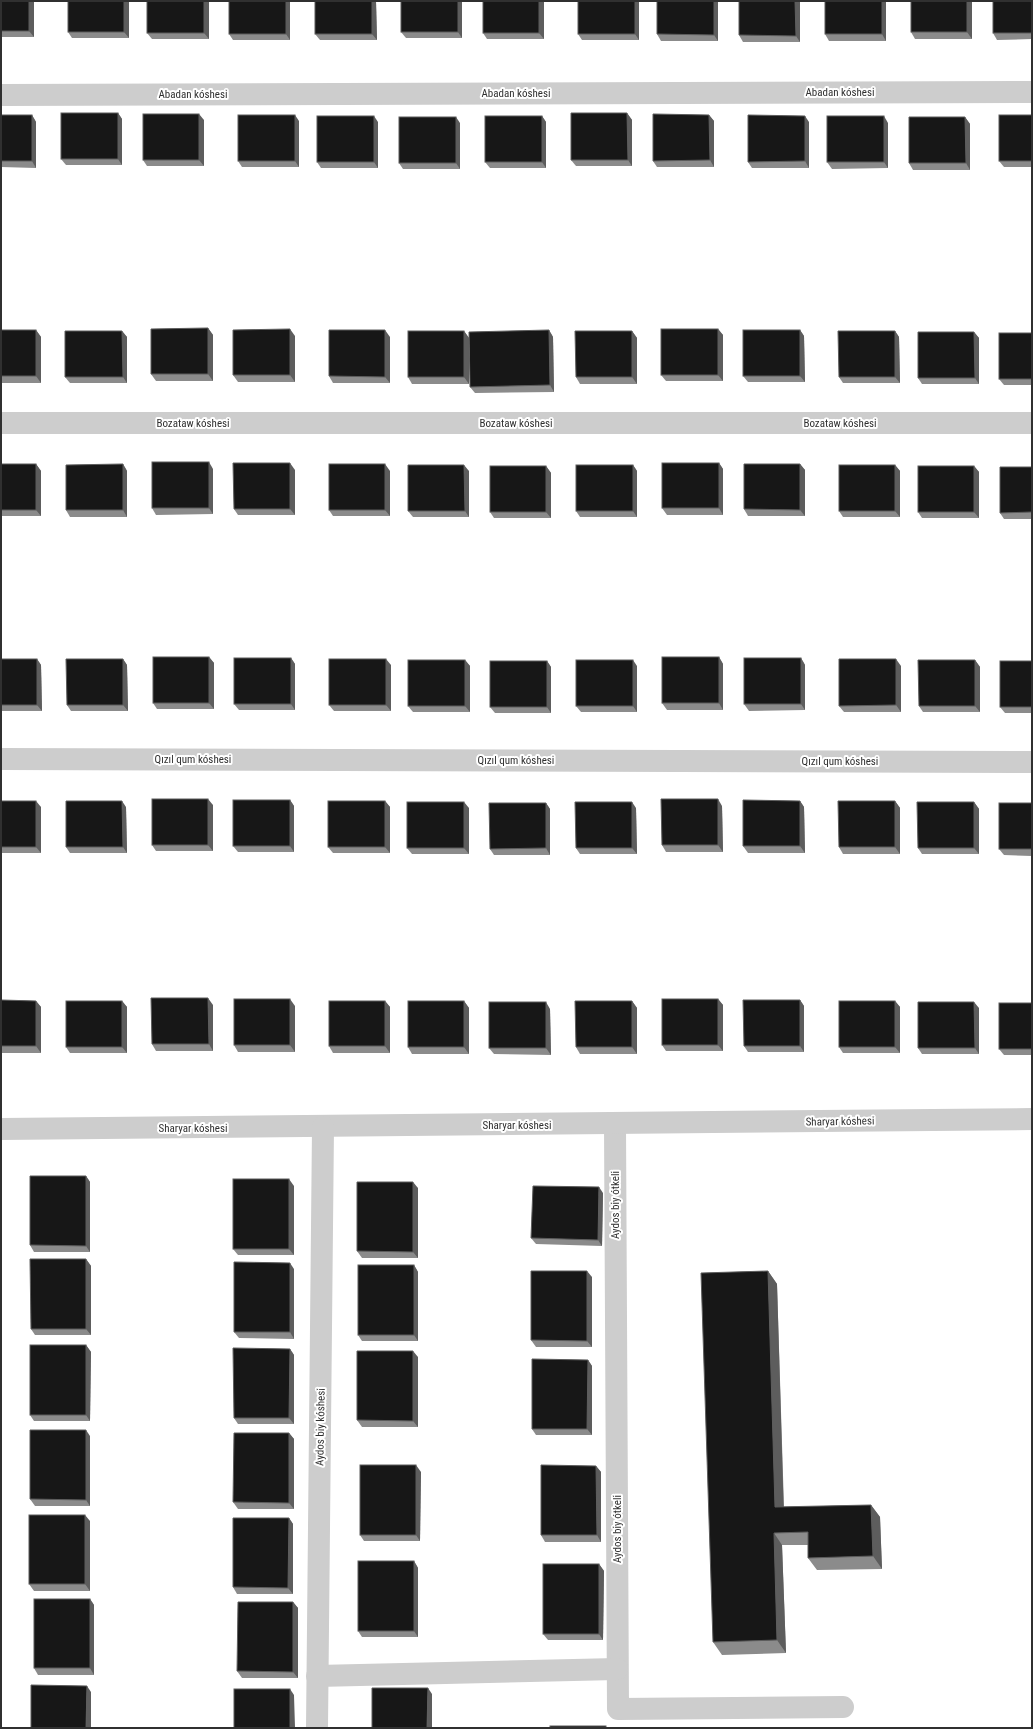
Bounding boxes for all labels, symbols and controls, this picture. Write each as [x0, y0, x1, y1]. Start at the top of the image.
street label: Abadan kóshesi [805, 86, 875, 99]
street label: Abadan kóshesi [481, 87, 551, 100]
street label: Abadan kóshesi [158, 88, 228, 101]
street label: Bozataw kóshesi [156, 417, 230, 430]
street label: Bozataw kóshesi [479, 417, 553, 430]
street label: Bozataw kóshesi [803, 417, 877, 430]
street label: Qızıl qum kóshesi [155, 753, 231, 766]
street label: Qızıl qum kóshesi [478, 754, 554, 767]
street label: Qızıl qum kóshesi [802, 755, 878, 768]
street label: Sharyar kóshesi [805, 1114, 875, 1129]
street label: Sharyar kóshesi [483, 1119, 551, 1132]
street label: Sharyar kóshesi [159, 1122, 227, 1135]
street label: Aydos biy ótkeli [609, 1171, 622, 1239]
street label: Aydos biy kóshesi [313, 1388, 328, 1466]
street label: Aydos biy ótkeli [611, 1495, 624, 1563]

